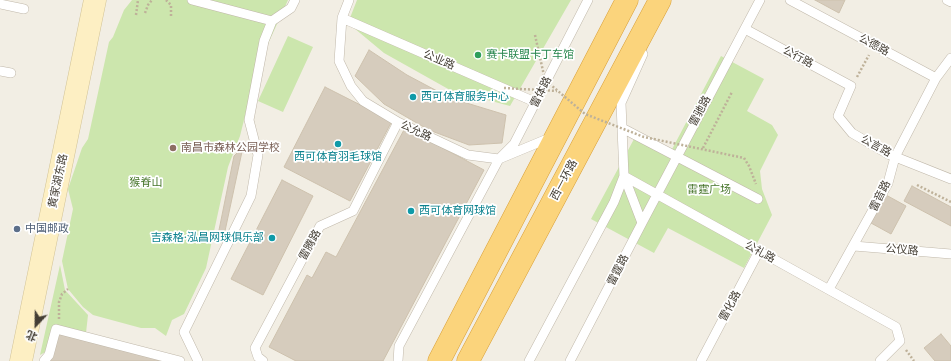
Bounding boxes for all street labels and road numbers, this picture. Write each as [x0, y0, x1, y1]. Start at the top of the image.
street label: 公德路 [856, 31, 892, 59]
street label: 公行路 [780, 43, 816, 71]
street label: 公业路 [421, 47, 457, 73]
street label: 雷体路 [528, 74, 554, 110]
street label: 雷驰路 [686, 93, 714, 129]
street label: 公允路 [398, 118, 434, 144]
street label: 公言路 [858, 132, 894, 160]
street label: 黄家湖东路 [46, 153, 70, 209]
street label: 西一环路 [548, 157, 580, 203]
street label: 雷音路 [867, 178, 893, 214]
street label: 雷腾路 [296, 227, 324, 263]
street label: 公礼路 [742, 238, 778, 266]
street label: 公仪路 [885, 242, 919, 258]
street label: 雷霆路 [605, 252, 631, 288]
street label: 雷化路 [716, 288, 744, 324]

